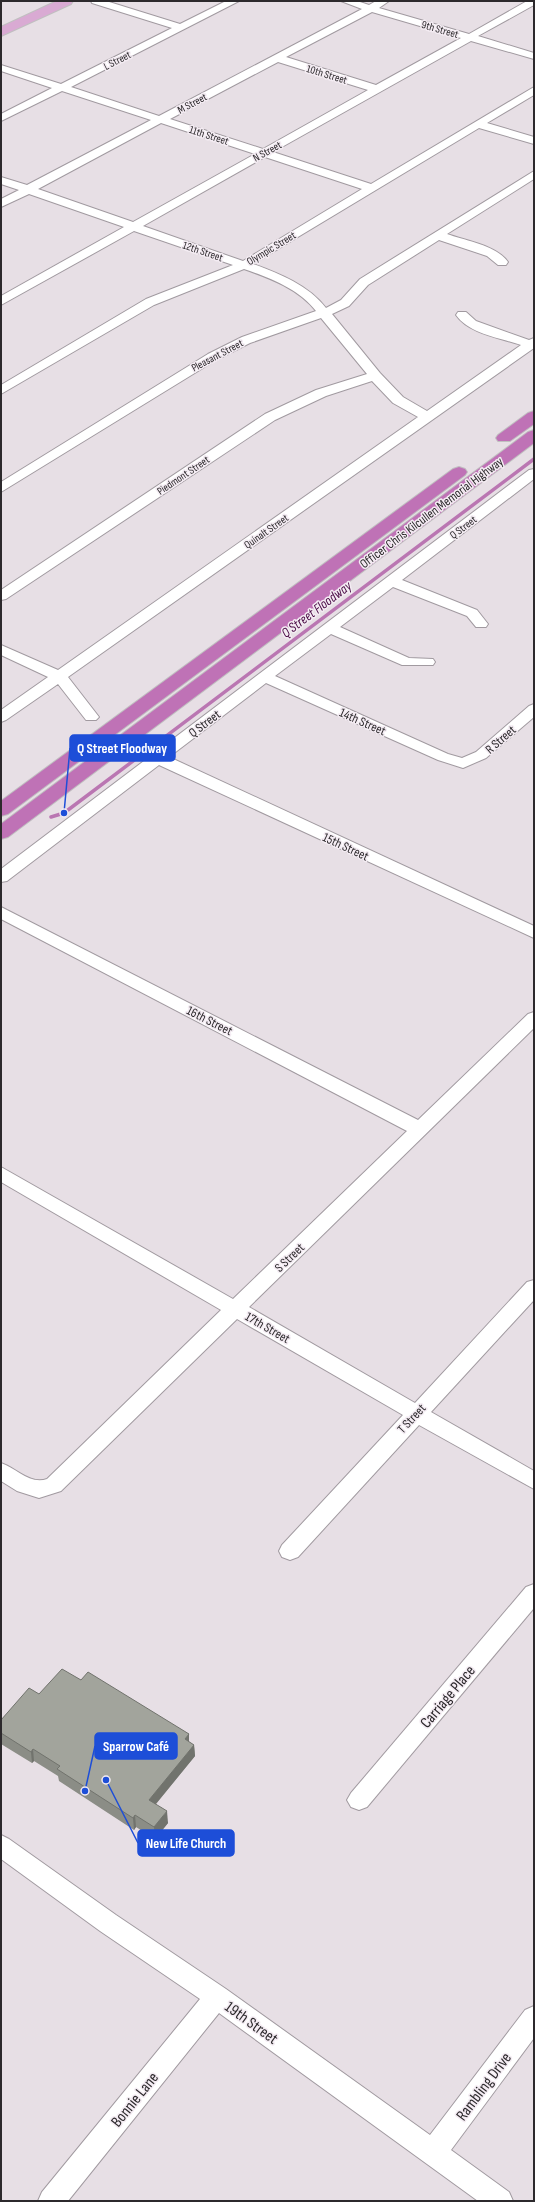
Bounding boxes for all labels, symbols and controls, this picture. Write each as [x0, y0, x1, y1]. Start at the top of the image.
street label: 9th Street [420, 18, 461, 41]
street label: L Street [101, 48, 134, 73]
street label: 10th Street [305, 62, 349, 87]
street label: M Street [175, 90, 210, 117]
street label: 11th Street [188, 123, 231, 148]
street label: N Street [251, 138, 284, 165]
street label: Olympic Street [244, 228, 299, 268]
street label: 12th Street [181, 239, 225, 265]
street label: Pleasant Street [189, 336, 246, 374]
street label: Piedmont Street [155, 453, 212, 498]
street label: Officer Chris Kilcullen Memorial Highway [357, 454, 506, 572]
street label: Quinalt Street [242, 511, 292, 551]
street label: Q Street [447, 513, 480, 542]
water label: Q Street Floodway [278, 577, 355, 641]
street label: 14th Street [337, 705, 388, 739]
street label: Q Street [185, 707, 224, 741]
street label: R Street [482, 722, 519, 757]
callout: Q Street Floodway [70, 735, 175, 761]
text: Q Street Floodway [77, 740, 167, 757]
street label: 15th Street [320, 829, 371, 864]
street label: 16th Street [184, 1003, 235, 1039]
street label: S Street [272, 1240, 308, 1276]
street label: 17th Street [242, 1309, 293, 1347]
street label: T Street [394, 1400, 429, 1437]
street label: Carriage Place [416, 1662, 480, 1732]
callout: Sparrow Café [95, 1733, 177, 1759]
text: Sparrow Café [103, 1738, 169, 1755]
callout: New Life Church [138, 1830, 234, 1856]
text: New Life Church [146, 1835, 226, 1852]
street label: 19th Street [221, 1998, 281, 2049]
street label: Rambling Drive [452, 2049, 516, 2125]
street label: Bonnie Lane [107, 2069, 163, 2131]

